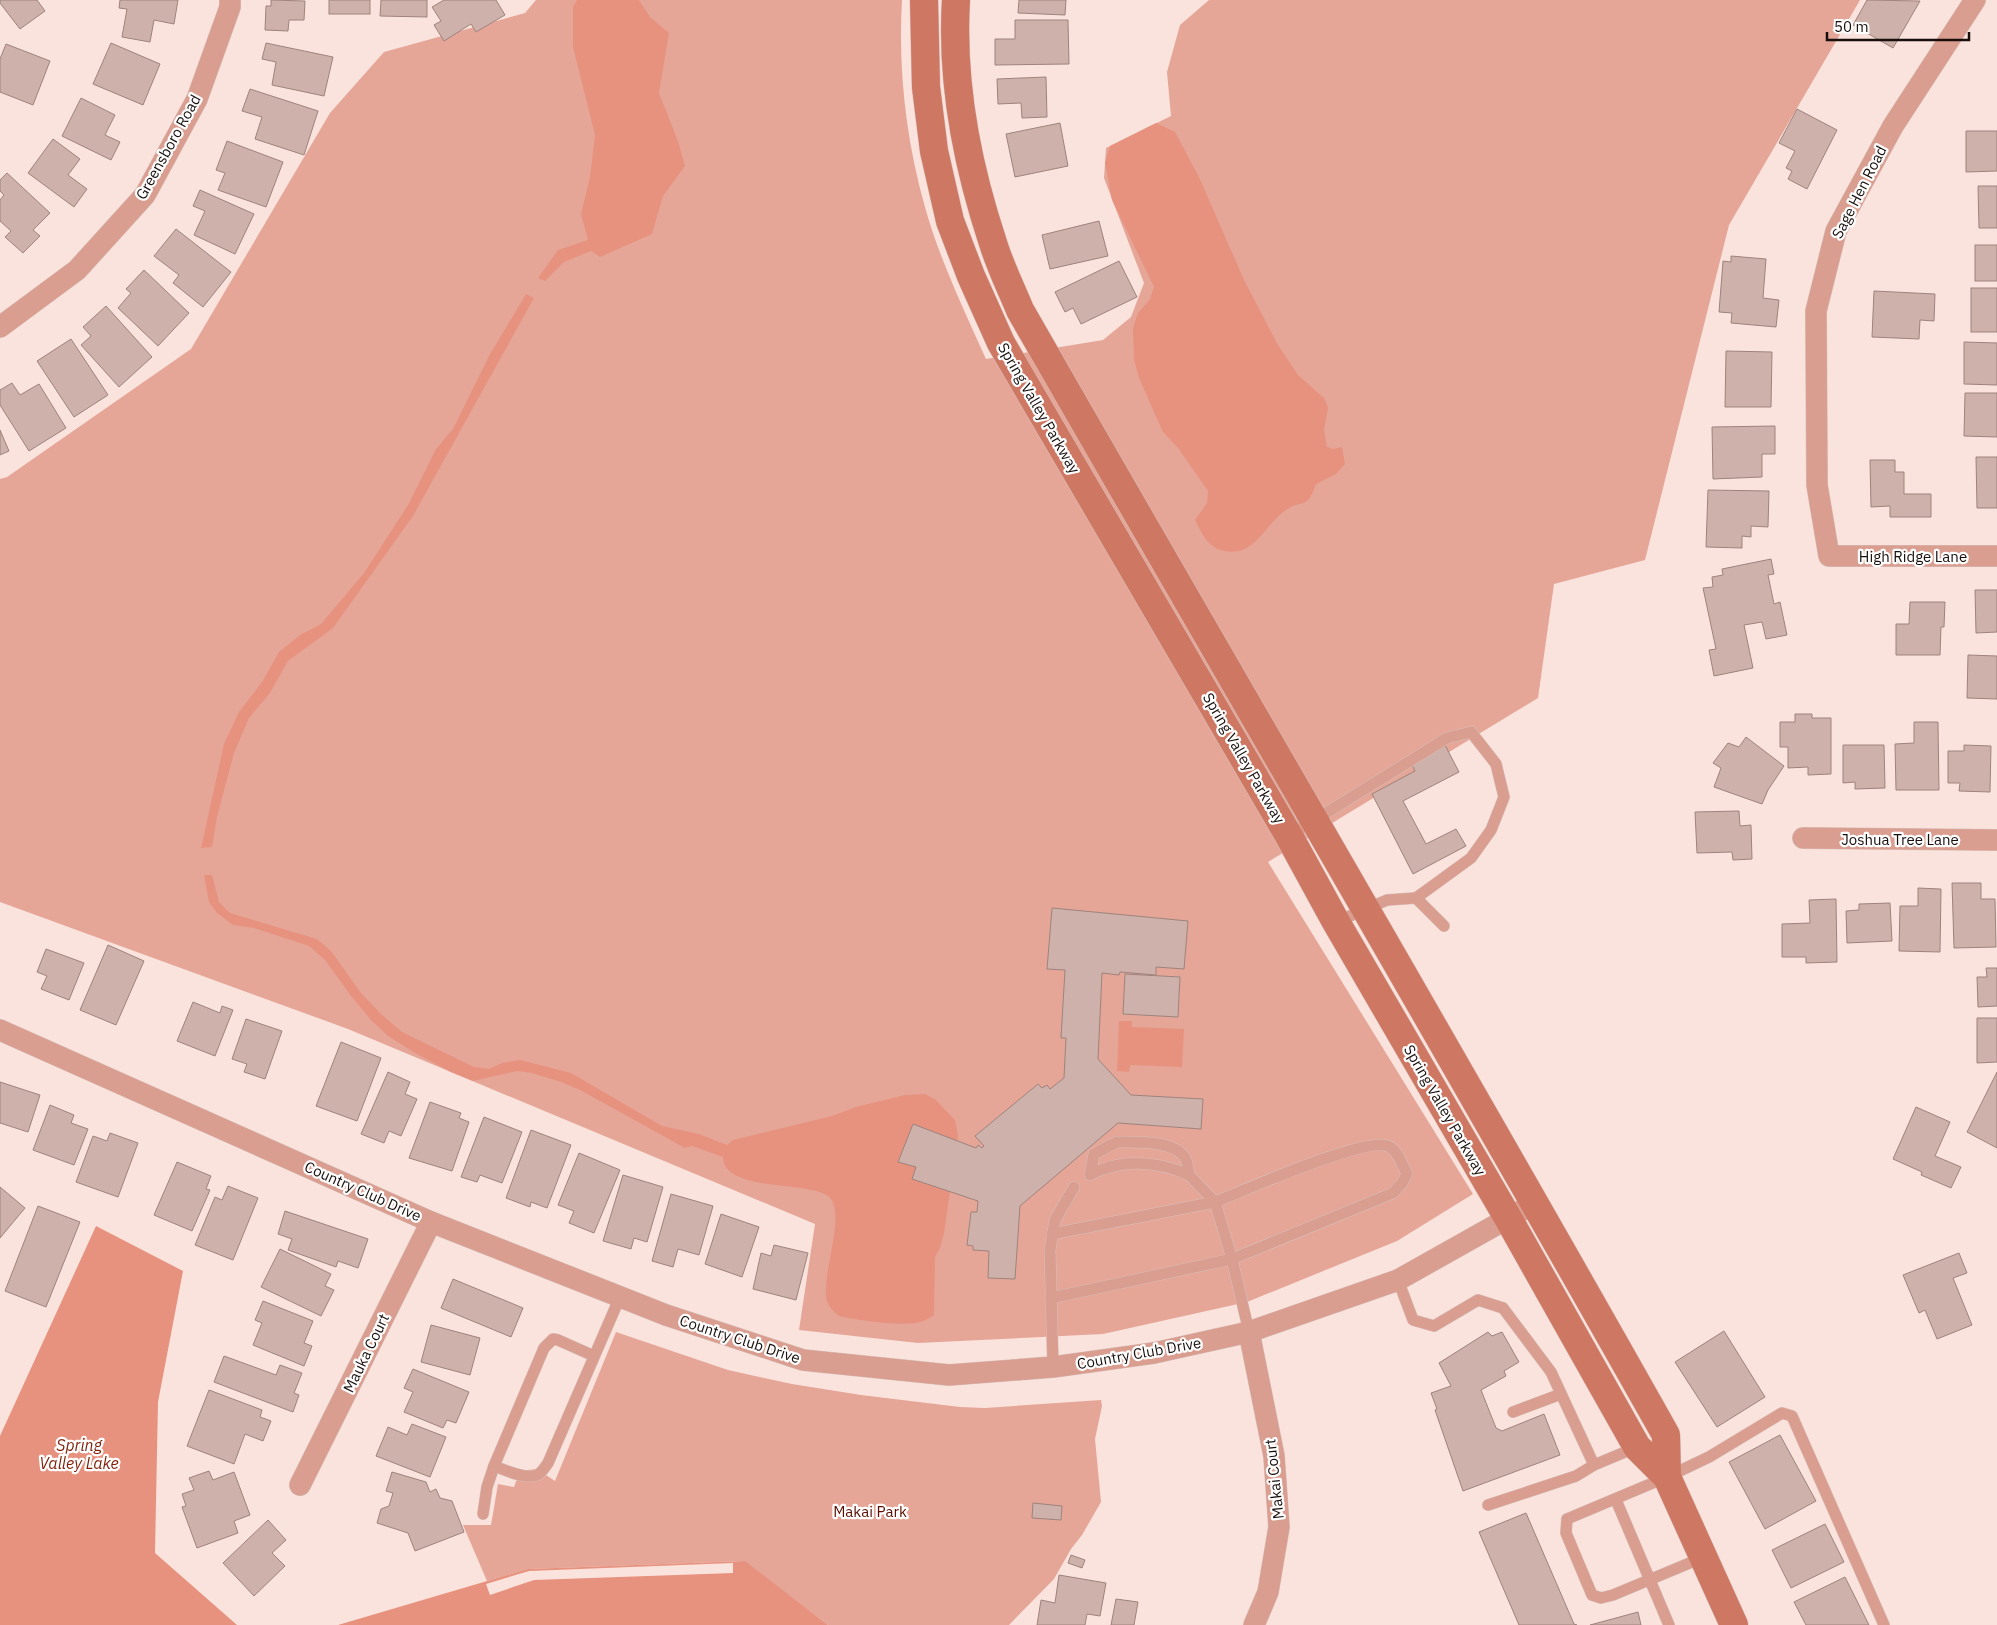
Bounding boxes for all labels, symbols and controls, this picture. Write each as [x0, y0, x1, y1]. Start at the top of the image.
scale bar [1827, 10, 1970, 42]
text: 50 m [1834, 17, 1869, 36]
street label: Greensboro Road [131, 91, 205, 203]
street label: Sage Hen Road [1827, 142, 1891, 242]
street label: Spring Valley Parkway [994, 339, 1084, 477]
street label: High Ridge Lane [1859, 547, 1967, 566]
street label: Spring Valley Parkway [1199, 689, 1289, 827]
street label: Joshua Tree Lane [1841, 830, 1959, 849]
street label: Spring Valley Parkway [1400, 1041, 1490, 1179]
street label: Country Club Drive [302, 1157, 424, 1225]
street label: Mauka Court [339, 1311, 393, 1395]
street label: Country Club Drive [677, 1311, 803, 1367]
street label: Country Club Drive [1075, 1333, 1203, 1373]
water label: Spring Valley Lake [39, 1435, 119, 1473]
street label: Makai Court [1260, 1438, 1288, 1520]
park label: Makai Park [833, 1502, 907, 1521]

